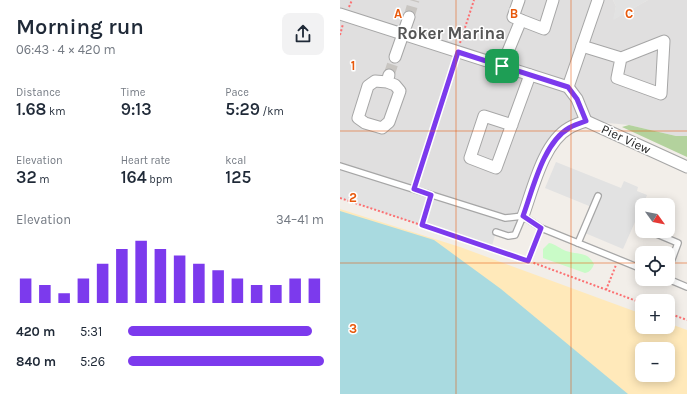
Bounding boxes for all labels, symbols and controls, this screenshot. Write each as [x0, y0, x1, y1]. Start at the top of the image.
text: A [394, 6, 402, 21]
text: B [510, 6, 518, 21]
text: C [625, 6, 633, 21]
button: share [282, 13, 324, 55]
text: Morning run [16, 14, 144, 40]
district label: Roker Marina [397, 23, 505, 43]
text: 06:43 · 4 × 420 m [16, 42, 116, 57]
pin [485, 49, 519, 83]
icon: arrive [491, 55, 513, 77]
text: 1 [351, 58, 355, 73]
text: Distance [16, 86, 60, 99]
text: Time [121, 86, 145, 99]
text: Pace [225, 86, 249, 99]
text: 1.68 [16, 99, 46, 119]
text: 9:13 [121, 99, 152, 119]
text: 5:29 [225, 99, 260, 119]
text: km [46, 105, 66, 118]
text: /km [260, 105, 284, 118]
street label: Pier View [599, 121, 654, 157]
text: Elevation [16, 154, 63, 167]
text: Heart rate [121, 154, 170, 167]
text: kcal [225, 154, 246, 167]
text: 32 [16, 167, 37, 187]
text: 164 [121, 167, 147, 187]
text: 125 [225, 167, 251, 187]
text: m [37, 173, 50, 186]
text: bpm [147, 173, 173, 186]
text: 2 [349, 190, 357, 205]
north arrow [635, 198, 675, 238]
map controls [635, 198, 675, 382]
text: Elevation [16, 212, 71, 227]
text: 34–41 m [276, 212, 324, 227]
button: locate [635, 246, 675, 286]
button: + [635, 294, 675, 334]
text: 3 [349, 321, 357, 336]
text: 420 m [16, 324, 55, 339]
text: 5:31 [80, 324, 102, 339]
button: − [635, 342, 675, 382]
text: 840 m [16, 354, 56, 369]
text: 5:26 [80, 354, 105, 369]

